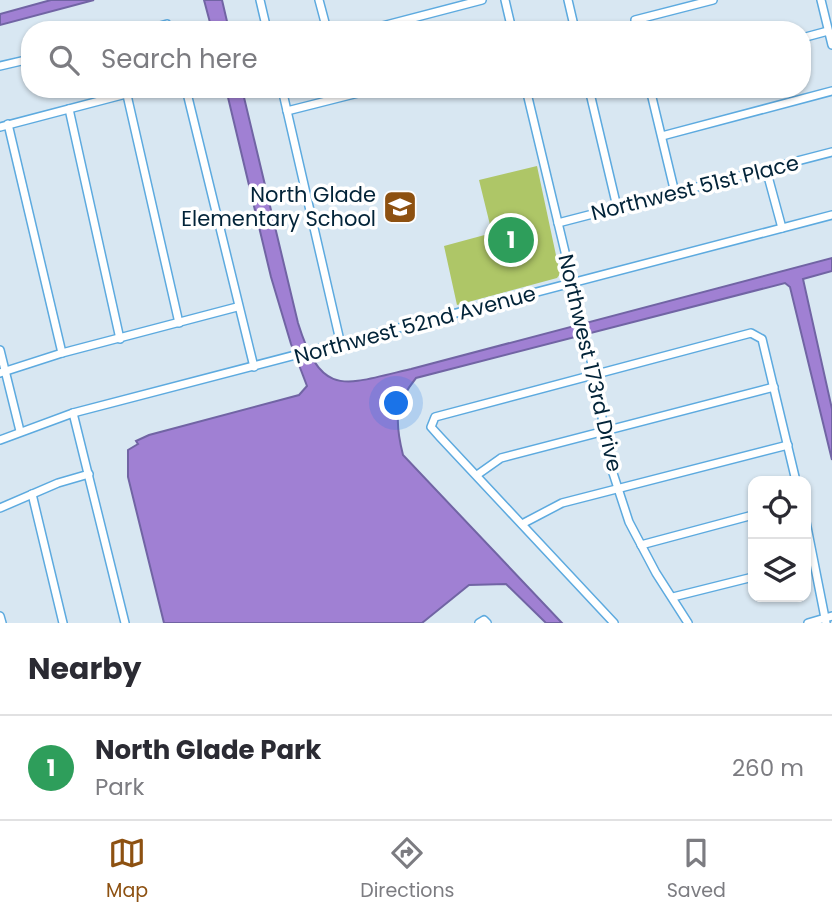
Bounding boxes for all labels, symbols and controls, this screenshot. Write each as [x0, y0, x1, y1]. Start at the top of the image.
search box [21, 21, 811, 98]
icon: search [45, 41, 83, 79]
text: Search here [101, 41, 258, 77]
street label: Northwest 51st Place [588, 148, 802, 227]
place label: North Glade Elementary School [181, 180, 376, 233]
school or university icon: North Glade Elementary School [381, 188, 419, 226]
pin: 1 [488, 214, 534, 266]
street label: Northwest 173rd Drive [551, 251, 630, 475]
street label: Northwest 52nd Avenue [291, 278, 539, 371]
your location [379, 386, 413, 420]
map controls [748, 476, 811, 602]
button: locate [748, 476, 811, 539]
button: layers [748, 539, 811, 602]
text: Nearby [28, 647, 142, 690]
text: North Glade Park [95, 732, 321, 768]
text: 1 [47, 752, 55, 784]
text: 260 m [732, 752, 804, 784]
text: Park [95, 771, 144, 803]
tab: Map [106, 834, 148, 905]
tab: Directions [360, 834, 455, 905]
tab: Saved [667, 834, 726, 905]

